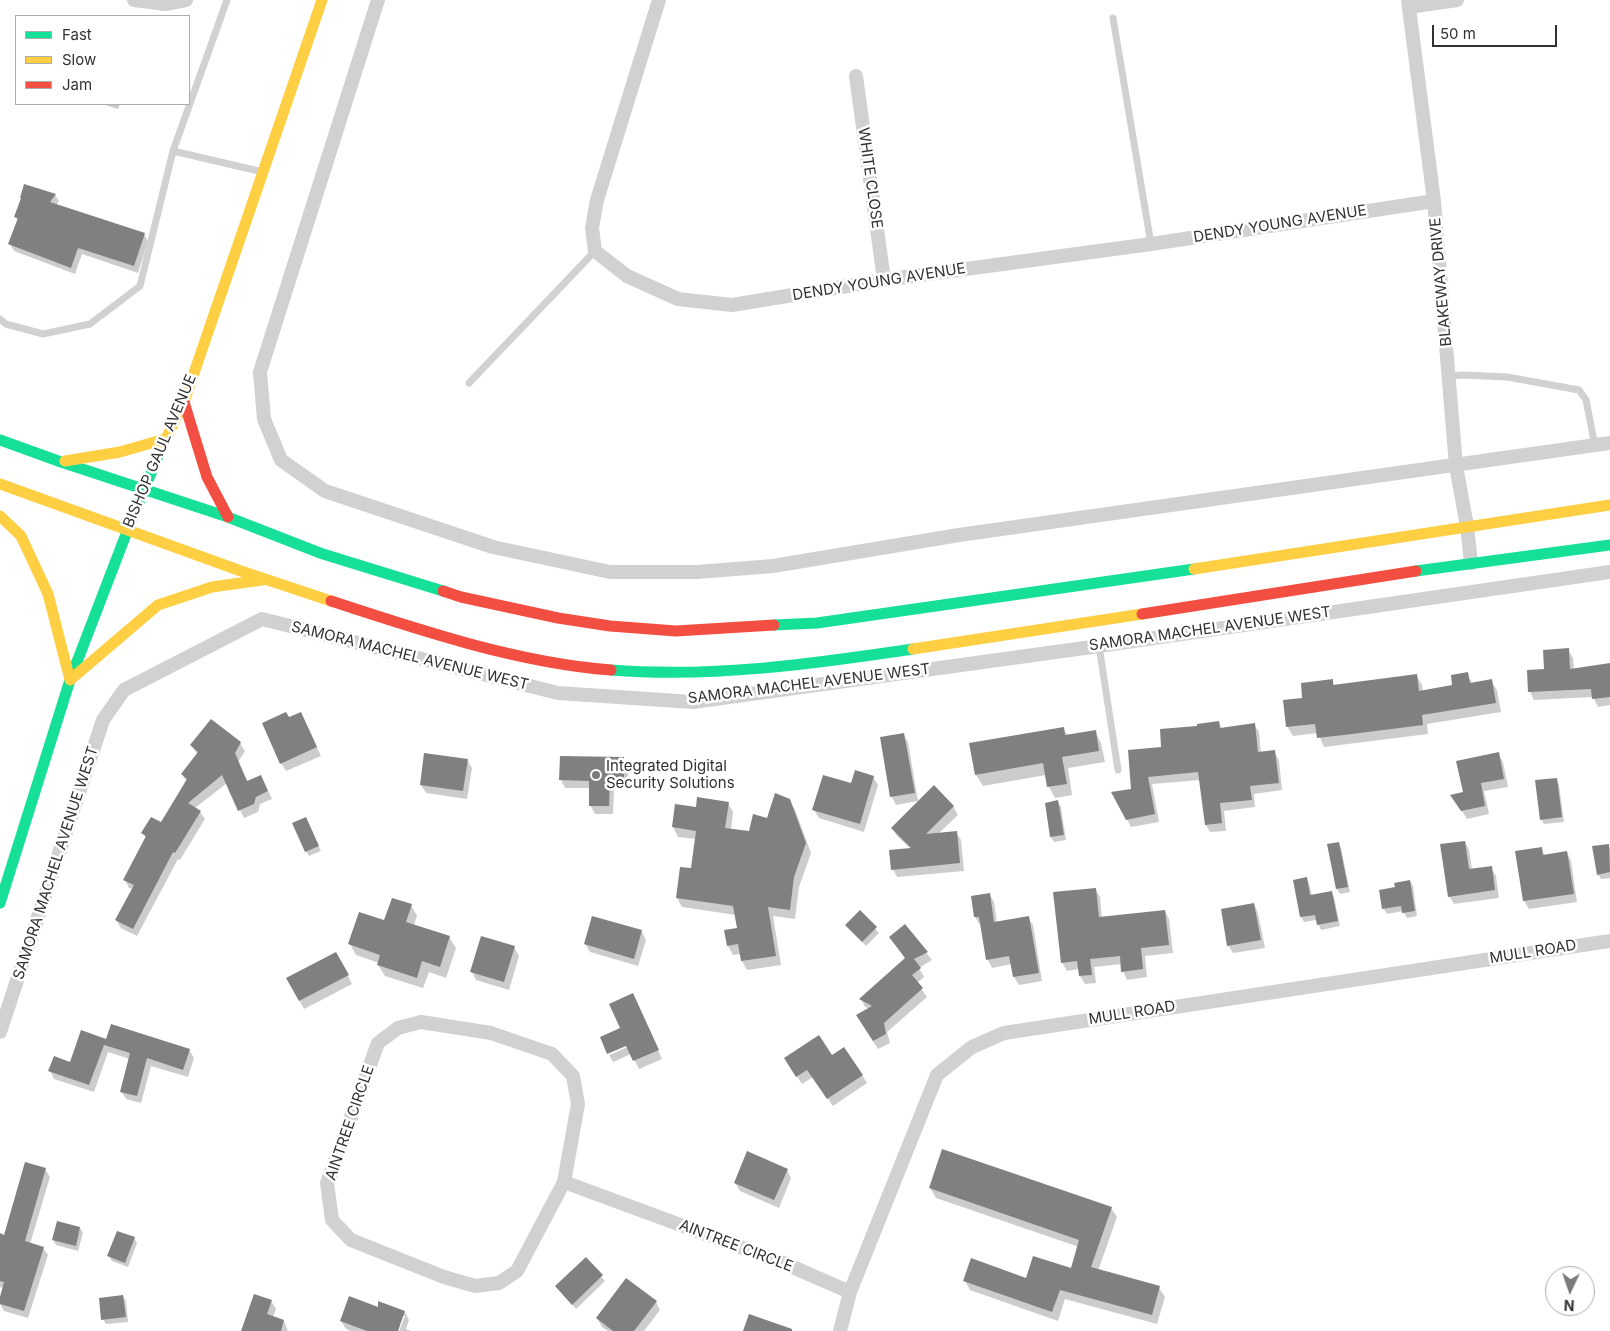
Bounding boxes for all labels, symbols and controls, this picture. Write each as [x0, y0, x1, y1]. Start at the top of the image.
legend [15, 15, 190, 105]
scale bar [1435, 15, 1560, 47]
text: 50 m [1440, 24, 1476, 43]
text: Fast [62, 25, 92, 44]
text: Slow [62, 50, 96, 69]
text: Jam [62, 75, 92, 94]
street label: WHITE CLOSE [854, 126, 886, 230]
street label: DENDY YOUNG AVENUE [1192, 201, 1368, 247]
street label: BLAKEWAY DRIVE [1426, 217, 1456, 347]
street label: DENDY YOUNG AVENUE [791, 259, 967, 305]
street label: BISHOP GAUL AVENUE [120, 372, 200, 530]
street label: SAMORA MACHEL AVENUE WEST [1088, 603, 1332, 655]
street label: SAMORA MACHEL AVENUE WEST [289, 618, 531, 694]
street label: SAMORA MACHEL AVENUE WEST [687, 660, 931, 708]
street label: SAMORA MACHEL AVENUE WEST [10, 744, 102, 982]
place label: Integrated Digital Security Solutions [606, 757, 735, 792]
marker: Integrated Digital Security Solutions [590, 769, 602, 781]
street label: MULL ROAD [1488, 936, 1578, 968]
street label: MULL ROAD [1087, 997, 1177, 1029]
street label: AINTREE CIRCLE [322, 1063, 378, 1183]
street label: AINTREE CIRCLE [677, 1216, 795, 1276]
north arrow [1545, 1266, 1595, 1316]
text: N [1563, 1297, 1575, 1314]

